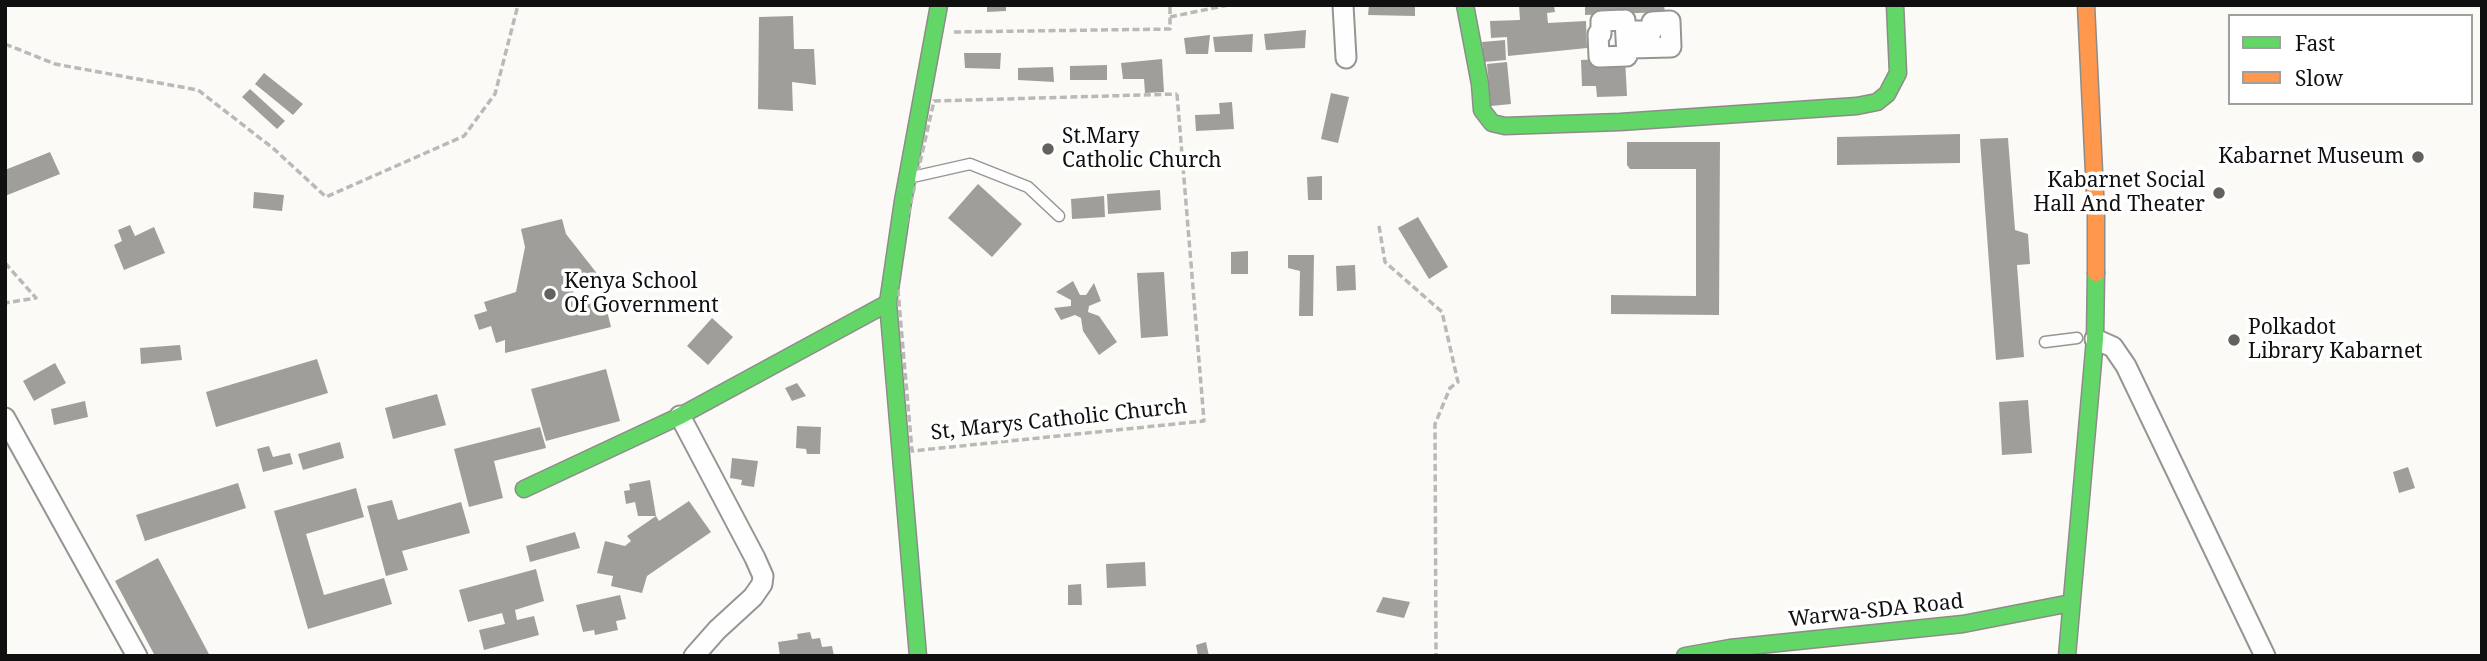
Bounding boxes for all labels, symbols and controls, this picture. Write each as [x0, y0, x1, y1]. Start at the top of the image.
legend [2228, 14, 2473, 105]
text: Fast [2295, 29, 2335, 57]
text: Slow [2295, 64, 2343, 92]
place label: St.Mary Catholic Church [1062, 124, 1222, 174]
marker: St.Mary Catholic Church [1040, 141, 1056, 157]
place label: Kabarnet Museum [2218, 144, 2404, 170]
marker: Kabarnet Museum [2410, 149, 2426, 165]
place label: Kabarnet Social Hall And Theater [2034, 168, 2205, 218]
marker: Kabarnet Social Hall And Theater [2211, 185, 2227, 201]
place label: Kenya School Of Government [564, 269, 719, 319]
marker: Kenya School Of Government [542, 286, 558, 302]
place label: Polkadot Library Kabarnet [2248, 315, 2423, 365]
marker: Polkadot Library Kabarnet [2226, 332, 2242, 348]
street label: St, Marys Catholic Church [930, 394, 1188, 446]
street label: Warwa-SDA Road [1787, 589, 1965, 633]

